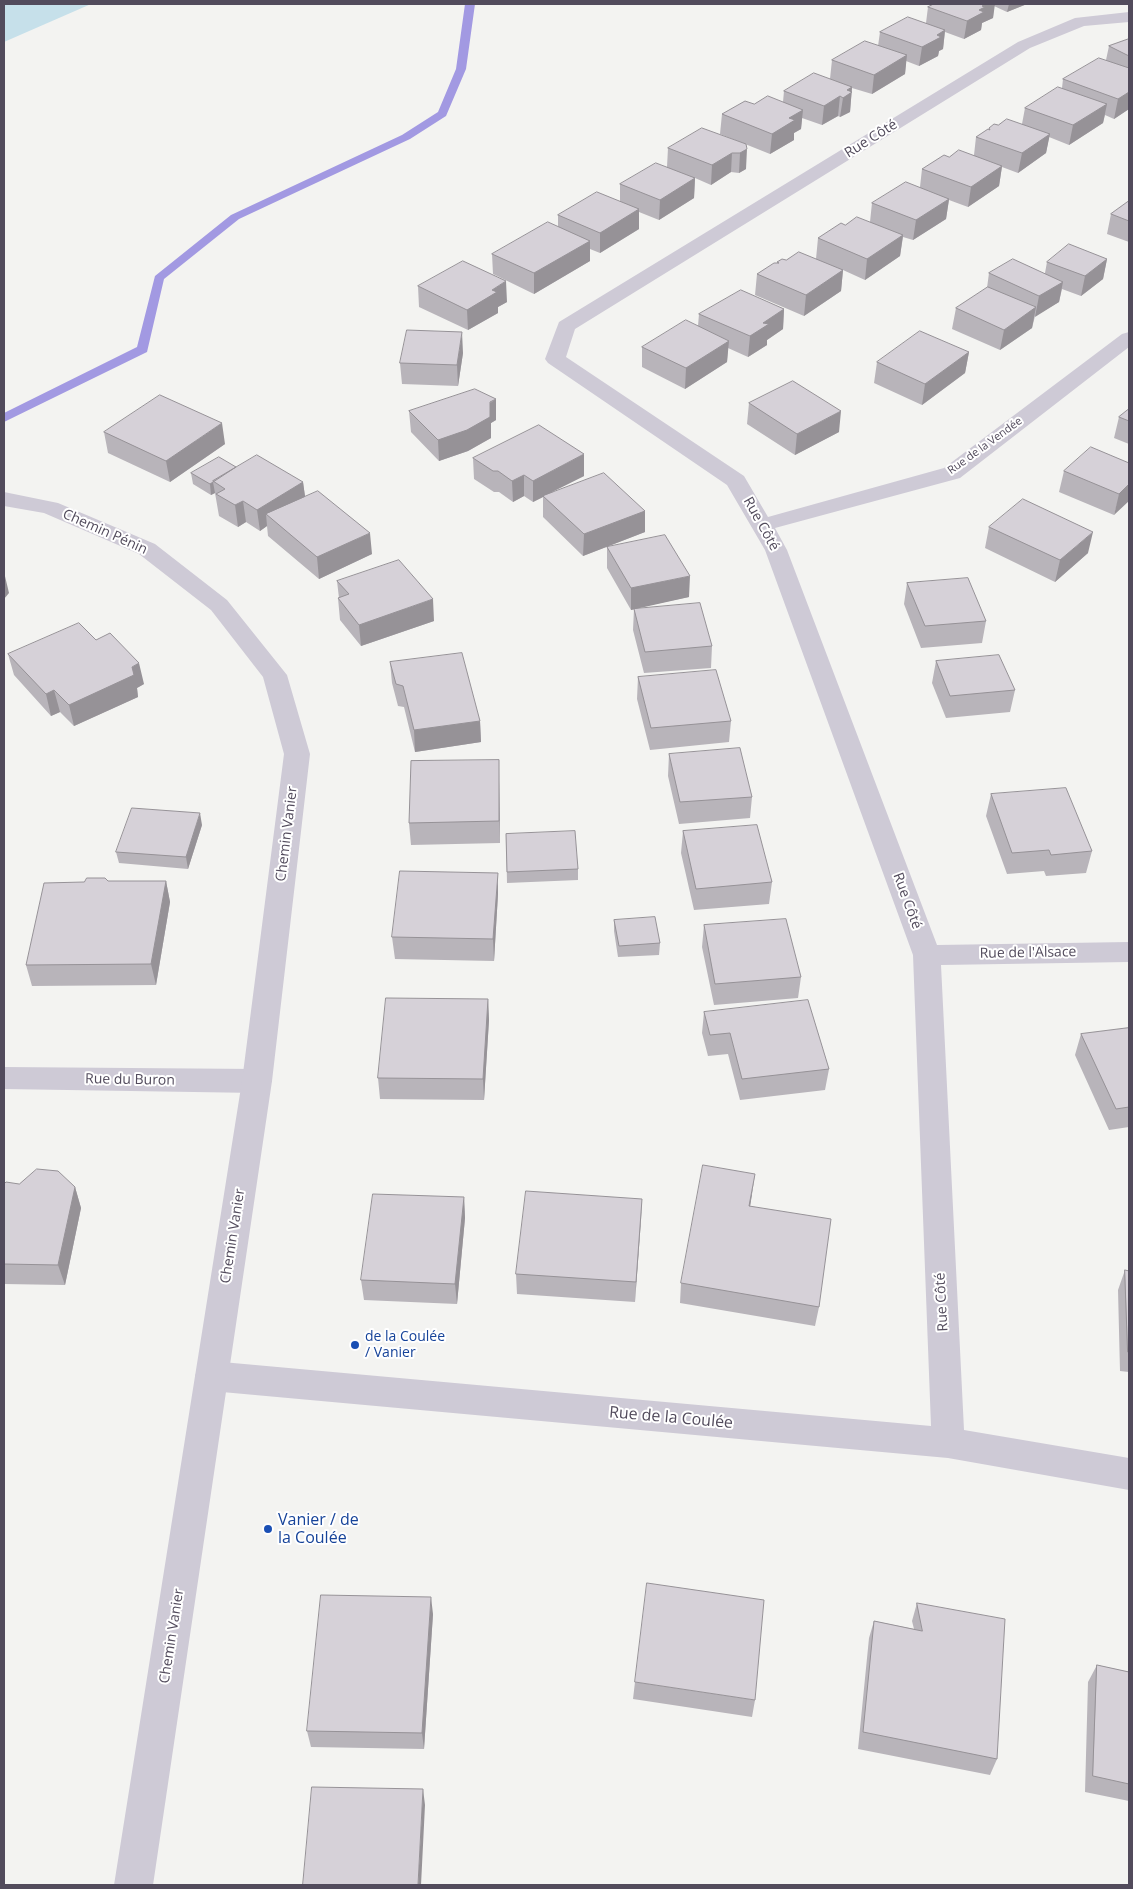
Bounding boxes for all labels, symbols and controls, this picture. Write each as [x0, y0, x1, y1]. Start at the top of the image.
street label: Rue Côté [842, 116, 900, 162]
street label: Rue de la Vendée [945, 415, 1025, 477]
street label: Rue Côté [739, 494, 783, 554]
street label: Chemin Pénin [60, 506, 150, 558]
street label: Chemin Vanier [273, 785, 301, 883]
street label: Rue Côté [889, 870, 925, 932]
street label: Rue de l'Alsace [979, 944, 1077, 962]
street label: Rue du Buron [85, 1071, 175, 1089]
street label: Chemin Vanier [217, 1187, 249, 1285]
street label: Rue Côté [932, 1272, 952, 1332]
place label: de la Coulée / Vanier [365, 1329, 445, 1361]
marker: de la Coulée / Vanier [349, 1339, 361, 1351]
street label: Rue de la Coulée [608, 1403, 734, 1433]
place label: Vanier / de la Coulée [278, 1510, 359, 1548]
marker: Vanier / de la Coulée [262, 1523, 274, 1535]
street label: Chemin Vanier [156, 1587, 188, 1685]

